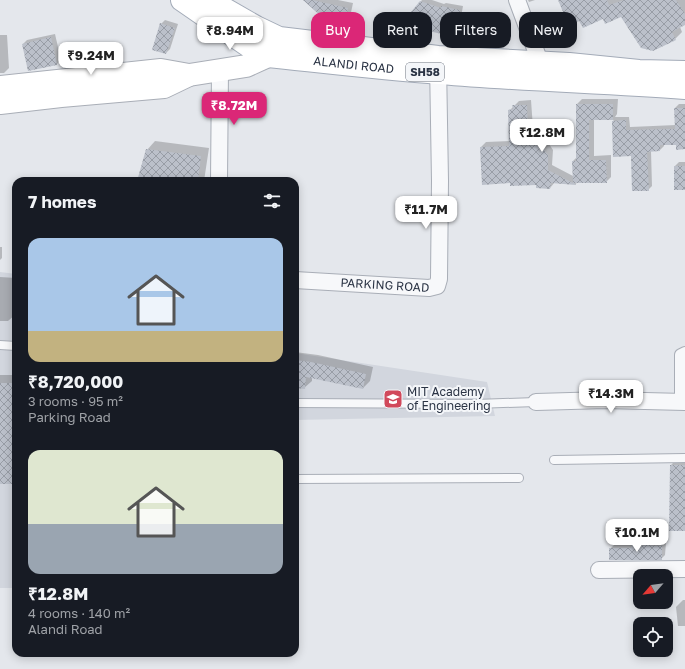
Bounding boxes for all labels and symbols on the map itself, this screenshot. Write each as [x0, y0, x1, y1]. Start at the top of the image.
pin: ₹8.94M [197, 17, 263, 51]
pin: ₹9.24M [58, 42, 124, 76]
street label: ALANDI ROAD [313, 53, 395, 76]
road number: SH58 [406, 63, 444, 81]
pin: ₹8.72M [201, 92, 267, 126]
pin: ₹12.8M [509, 119, 575, 153]
pin: ₹11.7M [393, 196, 459, 230]
street label: PARKING ROAD [340, 275, 430, 295]
pin: ₹14.3M [578, 380, 644, 414]
place label: MIT Academy of Engineering [407, 384, 491, 413]
school or university icon: MIT Academy of Engineering [382, 388, 404, 410]
pin: ₹10.1M [604, 519, 670, 553]
north arrow [633, 569, 673, 609]

